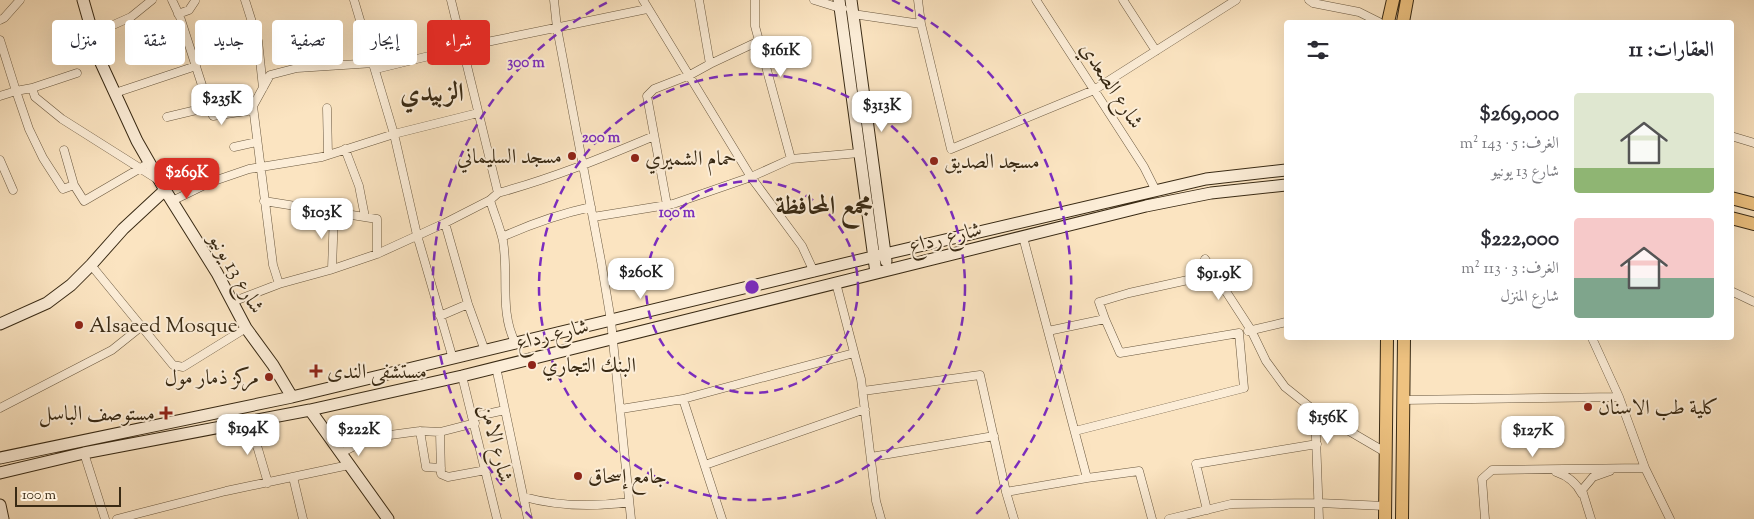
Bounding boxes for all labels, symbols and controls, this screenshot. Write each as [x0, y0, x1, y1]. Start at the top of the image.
chip: منزل [52, 20, 115, 65]
chip: شقة [125, 20, 185, 65]
chip: جديد [195, 20, 262, 65]
chip: تصفية [272, 20, 343, 65]
chip: إيجار [353, 20, 417, 65]
chip: شراء [427, 20, 490, 65]
pin: $161K [746, 36, 816, 78]
icon: filters [1304, 36, 1332, 64]
text: العقارات: 11 [1629, 36, 1714, 66]
street label: شارع الصعدي [1070, 37, 1150, 136]
text: $161K [762, 40, 800, 63]
text: 300 m [507, 53, 545, 74]
district label: الزبيدي [400, 76, 464, 114]
pin: $235K [187, 84, 257, 126]
text: $235K [202, 88, 242, 111]
pin: $313K [847, 90, 917, 133]
text: $313K [863, 95, 901, 118]
text: $269,000 [1479, 100, 1559, 130]
icon: home [1614, 113, 1674, 173]
text: 200 m [582, 128, 621, 149]
text: الغرف: 5 · 143 m² [1460, 133, 1559, 156]
place label: مسجد السليماني [457, 143, 562, 173]
place label: حمام الشميري [645, 145, 737, 176]
place label: مسجد الصديق [944, 148, 1040, 178]
marker: مسجد السليماني [566, 150, 578, 162]
marker: حمام الشميري [629, 152, 641, 164]
marker: مسجد الصديق [928, 155, 940, 167]
pin: $269K [152, 158, 222, 200]
text: شارع 13 يونيو [1491, 161, 1559, 184]
text: $269K [165, 162, 209, 185]
district label: مجمع المحافظة [775, 189, 873, 229]
pin: $103K [287, 198, 357, 240]
text: $103K [302, 202, 342, 225]
text: 100 m [659, 203, 696, 224]
street label: شارع رداع [906, 215, 986, 263]
text: $222,000 [1480, 225, 1559, 255]
street label: شارع 13 يونيو [198, 226, 270, 320]
icon: home [1614, 238, 1674, 298]
pin: $260K [606, 258, 676, 300]
pin: $91.9K [1178, 258, 1260, 301]
text: الغرف: 3 · 113 m² [1461, 258, 1559, 281]
text: $260K [619, 262, 663, 285]
text: $91.9K [1197, 263, 1241, 286]
centre of rings [743, 278, 761, 296]
text: شارع المنزل [1500, 286, 1559, 309]
place label: Alsaeed Mosque [89, 312, 238, 342]
street label: شارع رداع [513, 312, 593, 360]
marker: Alsaeed Mosque [73, 319, 85, 331]
place label: البنك التجاري [542, 352, 636, 382]
place label: مستشفى الندى [327, 358, 427, 388]
marker: البنك التجاري [526, 359, 538, 371]
place label: مركز ذمار مول [164, 364, 259, 394]
marker: مستشفى الندى [309, 364, 323, 378]
marker: مركز ذمار مول [263, 371, 275, 383]
place label: كلية طب الاسنان [1598, 394, 1719, 424]
place label: مستوصف الباسل [39, 400, 155, 430]
street label: شارع الامن [470, 401, 519, 486]
marker: كلية طب الاسنان [1582, 401, 1594, 413]
pin: $156K [1293, 402, 1363, 445]
marker: مستوصف الباسل [159, 406, 173, 420]
text: $156K [1309, 407, 1347, 430]
pin: $194K [213, 414, 283, 456]
pin: $222K [324, 414, 394, 457]
pin: $127K [1498, 416, 1568, 458]
text: $194K [227, 418, 269, 441]
text: $222K [338, 419, 380, 442]
text: $127K [1512, 420, 1554, 443]
place label: جامع إسحاق [588, 463, 667, 495]
marker: جامع إسحاق [572, 470, 584, 482]
scale bar [15, 484, 121, 507]
text: 100 m [22, 486, 56, 506]

